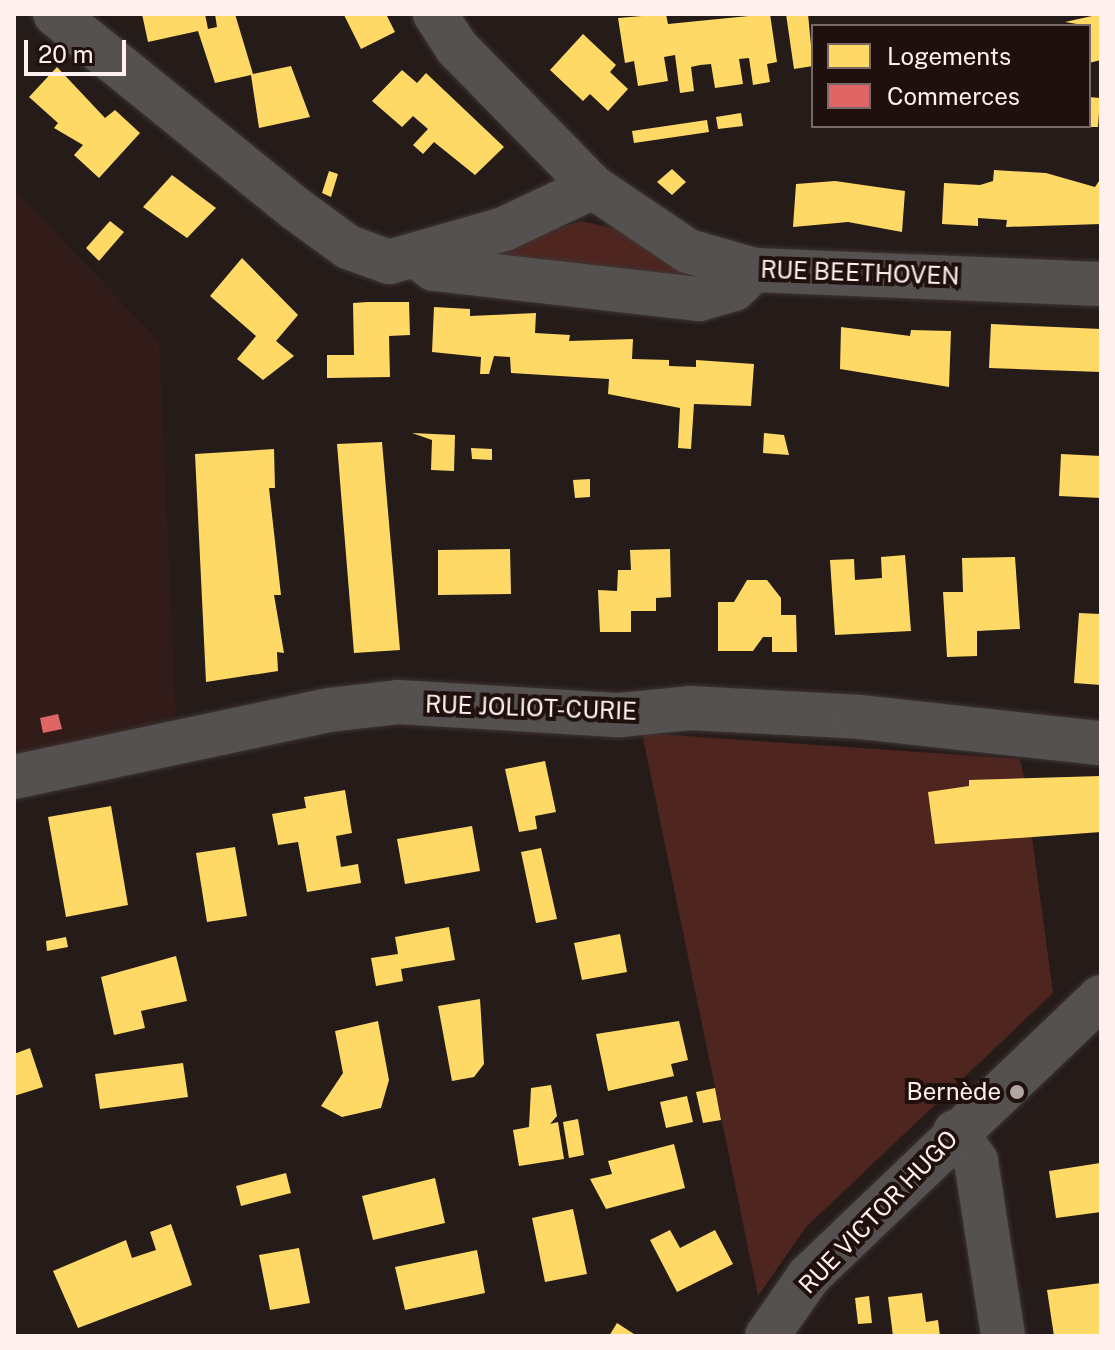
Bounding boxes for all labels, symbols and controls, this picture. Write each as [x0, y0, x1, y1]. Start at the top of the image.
scale bar [28, 24, 130, 74]
legend [811, 24, 1091, 128]
text: 20 m [38, 40, 94, 68]
text: Logements [887, 42, 1011, 70]
text: Commerces [887, 82, 1020, 110]
street label: RUE BEETHOVEN [760, 255, 960, 291]
street label: RUE JOLIOT-CURIE [425, 690, 637, 726]
place label: Bernède [906, 1078, 1001, 1106]
marker: Bernède [1008, 1083, 1026, 1101]
street label: RUE VICTOR HUGO [792, 1124, 964, 1300]

